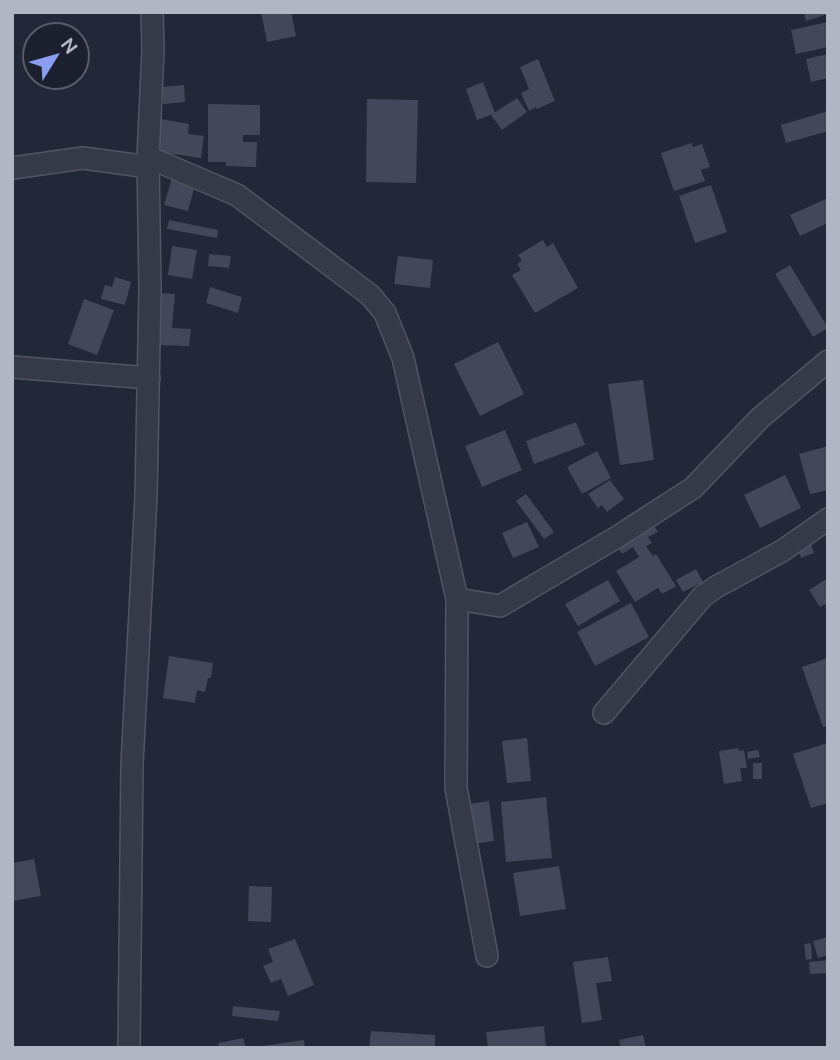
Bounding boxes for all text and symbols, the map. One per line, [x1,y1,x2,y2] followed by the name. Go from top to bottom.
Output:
[21,21,91,91] north arrow
[57,33,83,58] text: N

